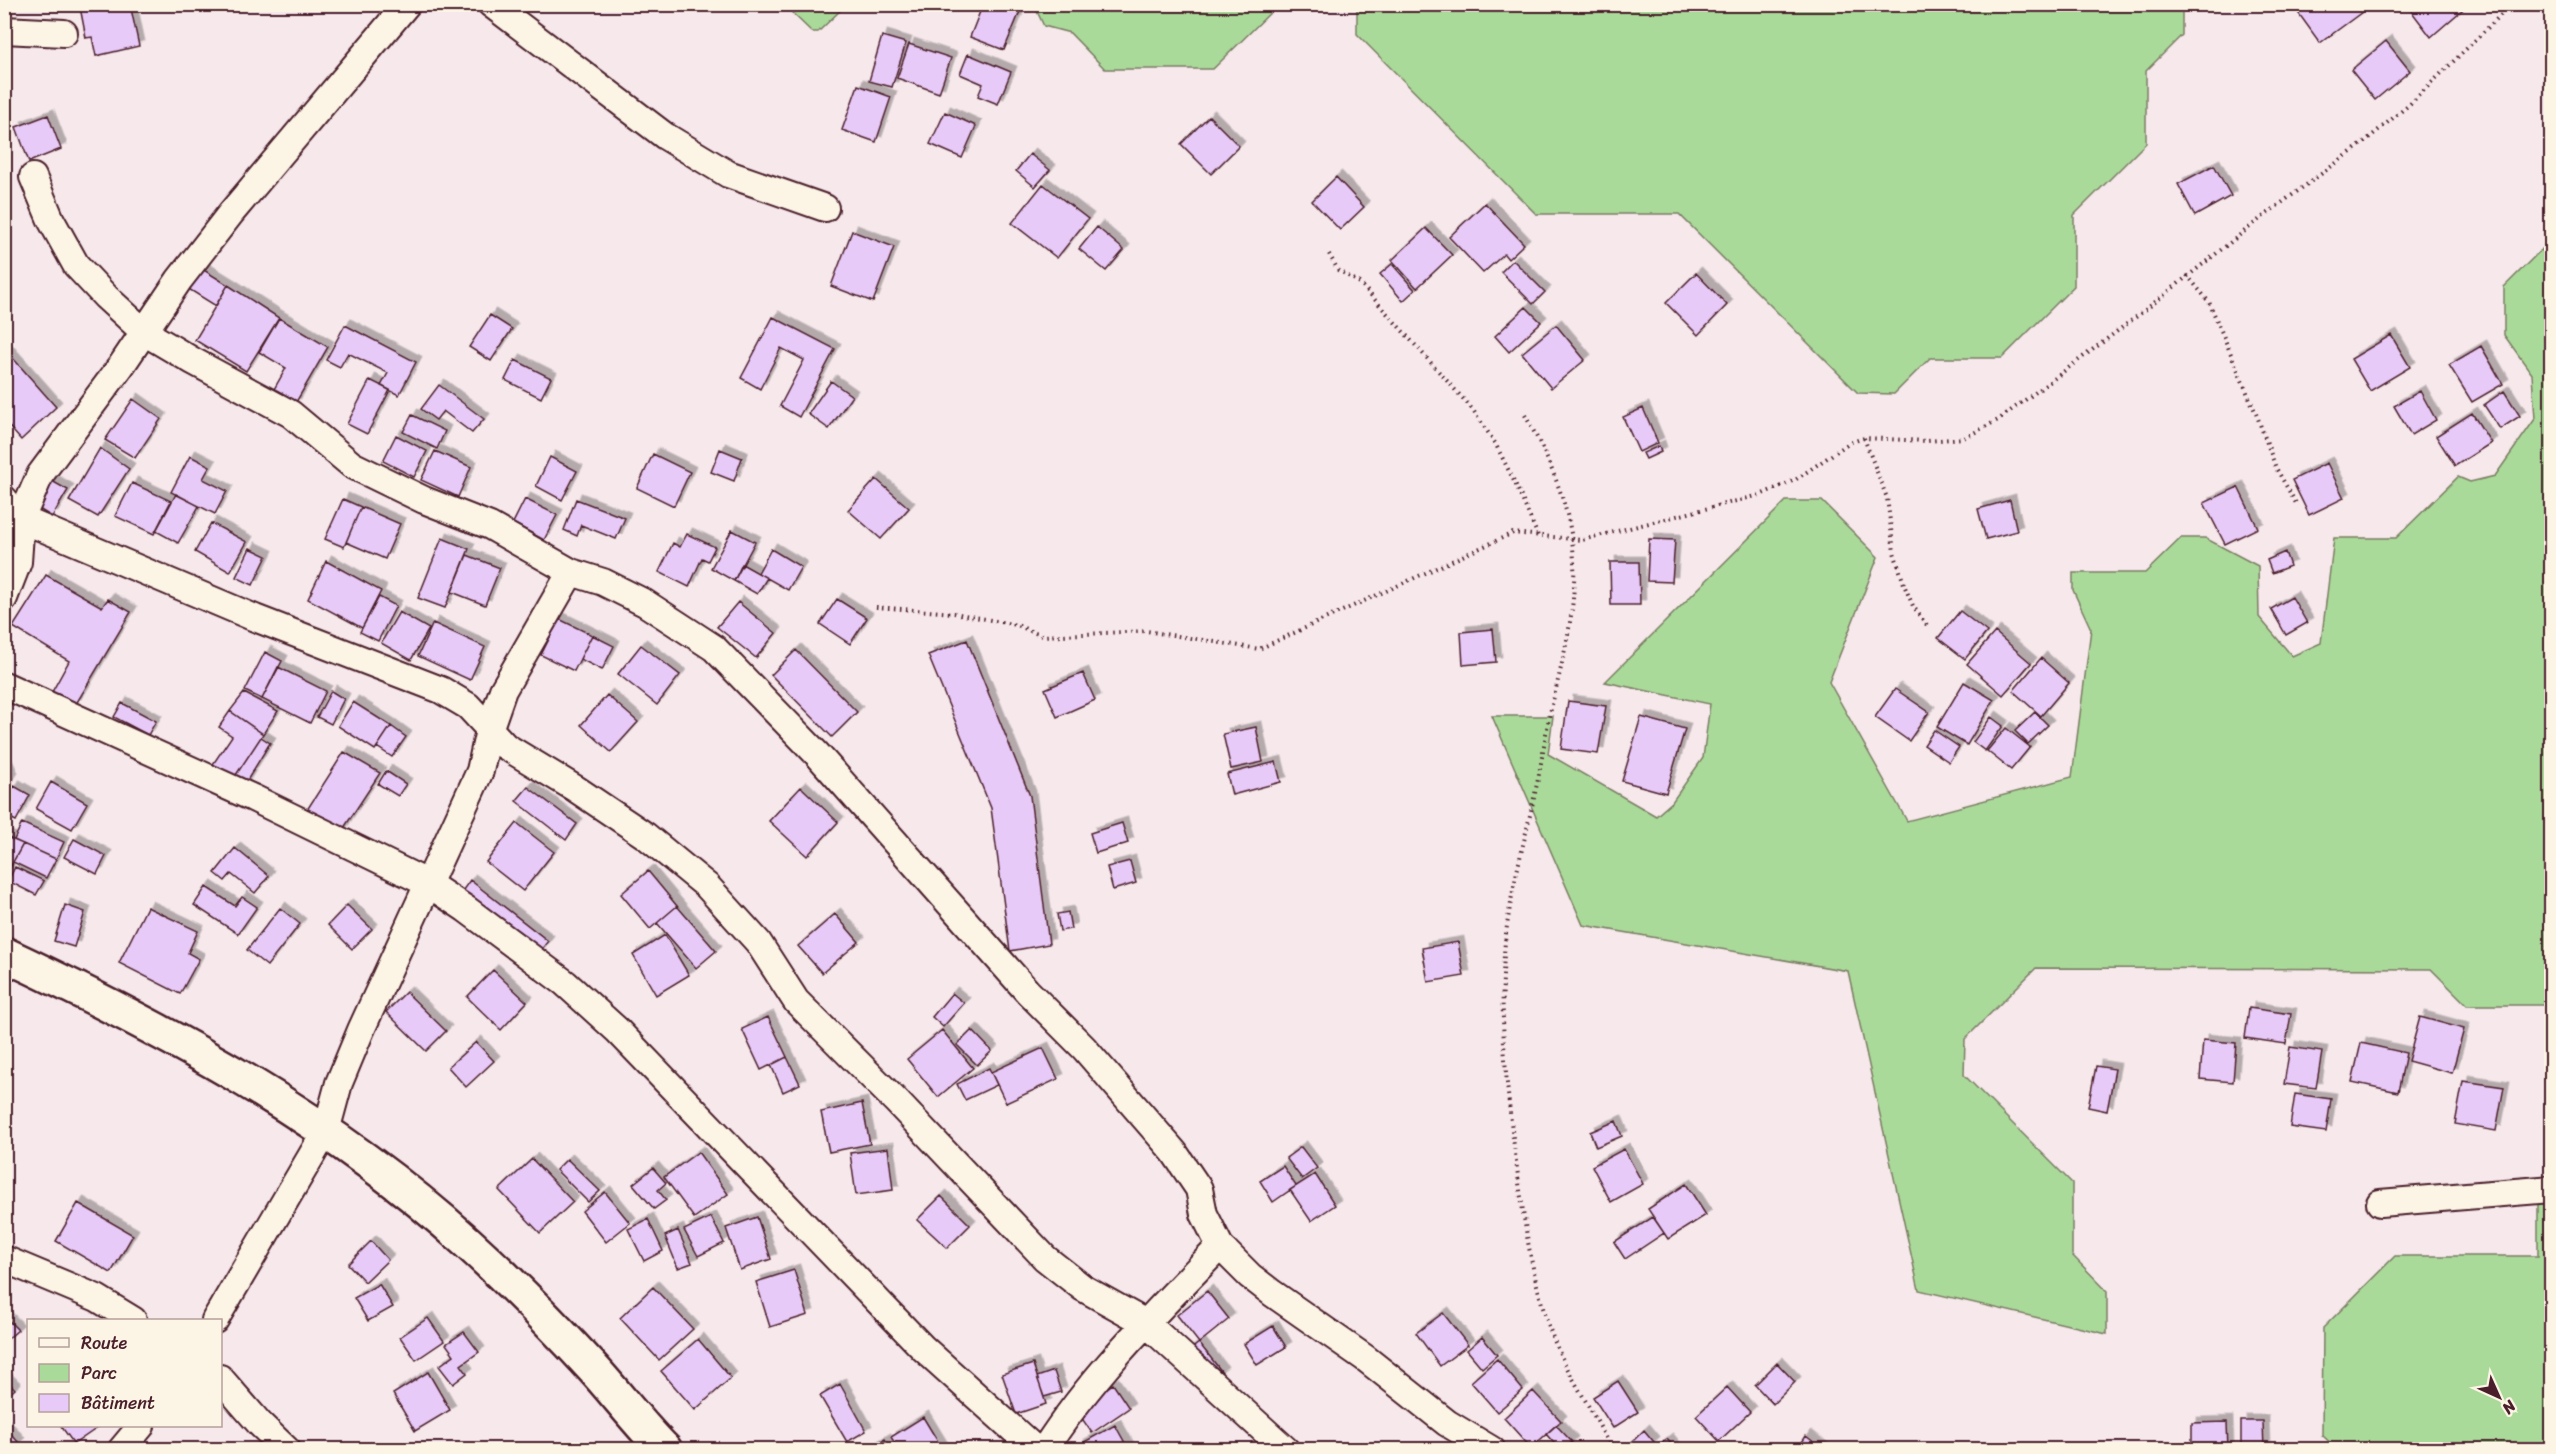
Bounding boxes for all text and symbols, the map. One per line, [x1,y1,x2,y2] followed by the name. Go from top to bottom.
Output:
[27,1319,222,1427] legend
[81,1327,128,1359] text: Route
[81,1357,117,1389] text: Parc
[2469,1367,2529,1427] north arrow
[81,1387,155,1419] text: Bâtiment
[2494,1392,2524,1422] text: N

